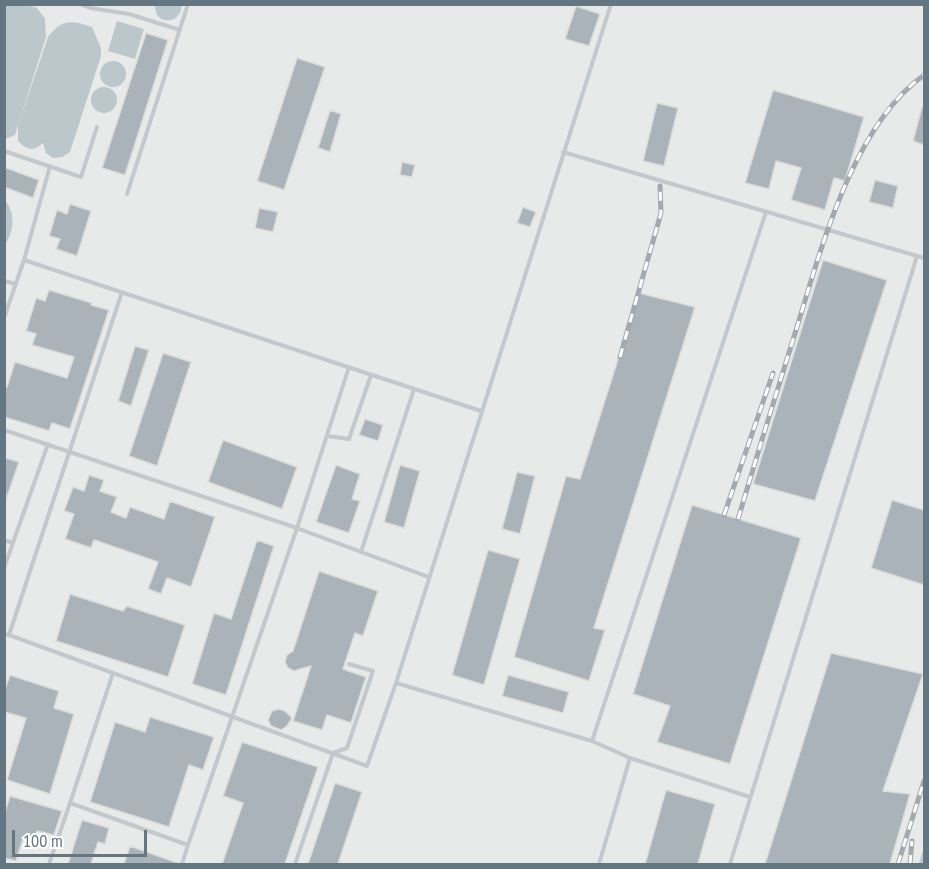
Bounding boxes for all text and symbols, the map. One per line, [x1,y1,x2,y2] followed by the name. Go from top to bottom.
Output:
[15,818,150,856] scale bar
[23,829,63,852] text: 100 m

